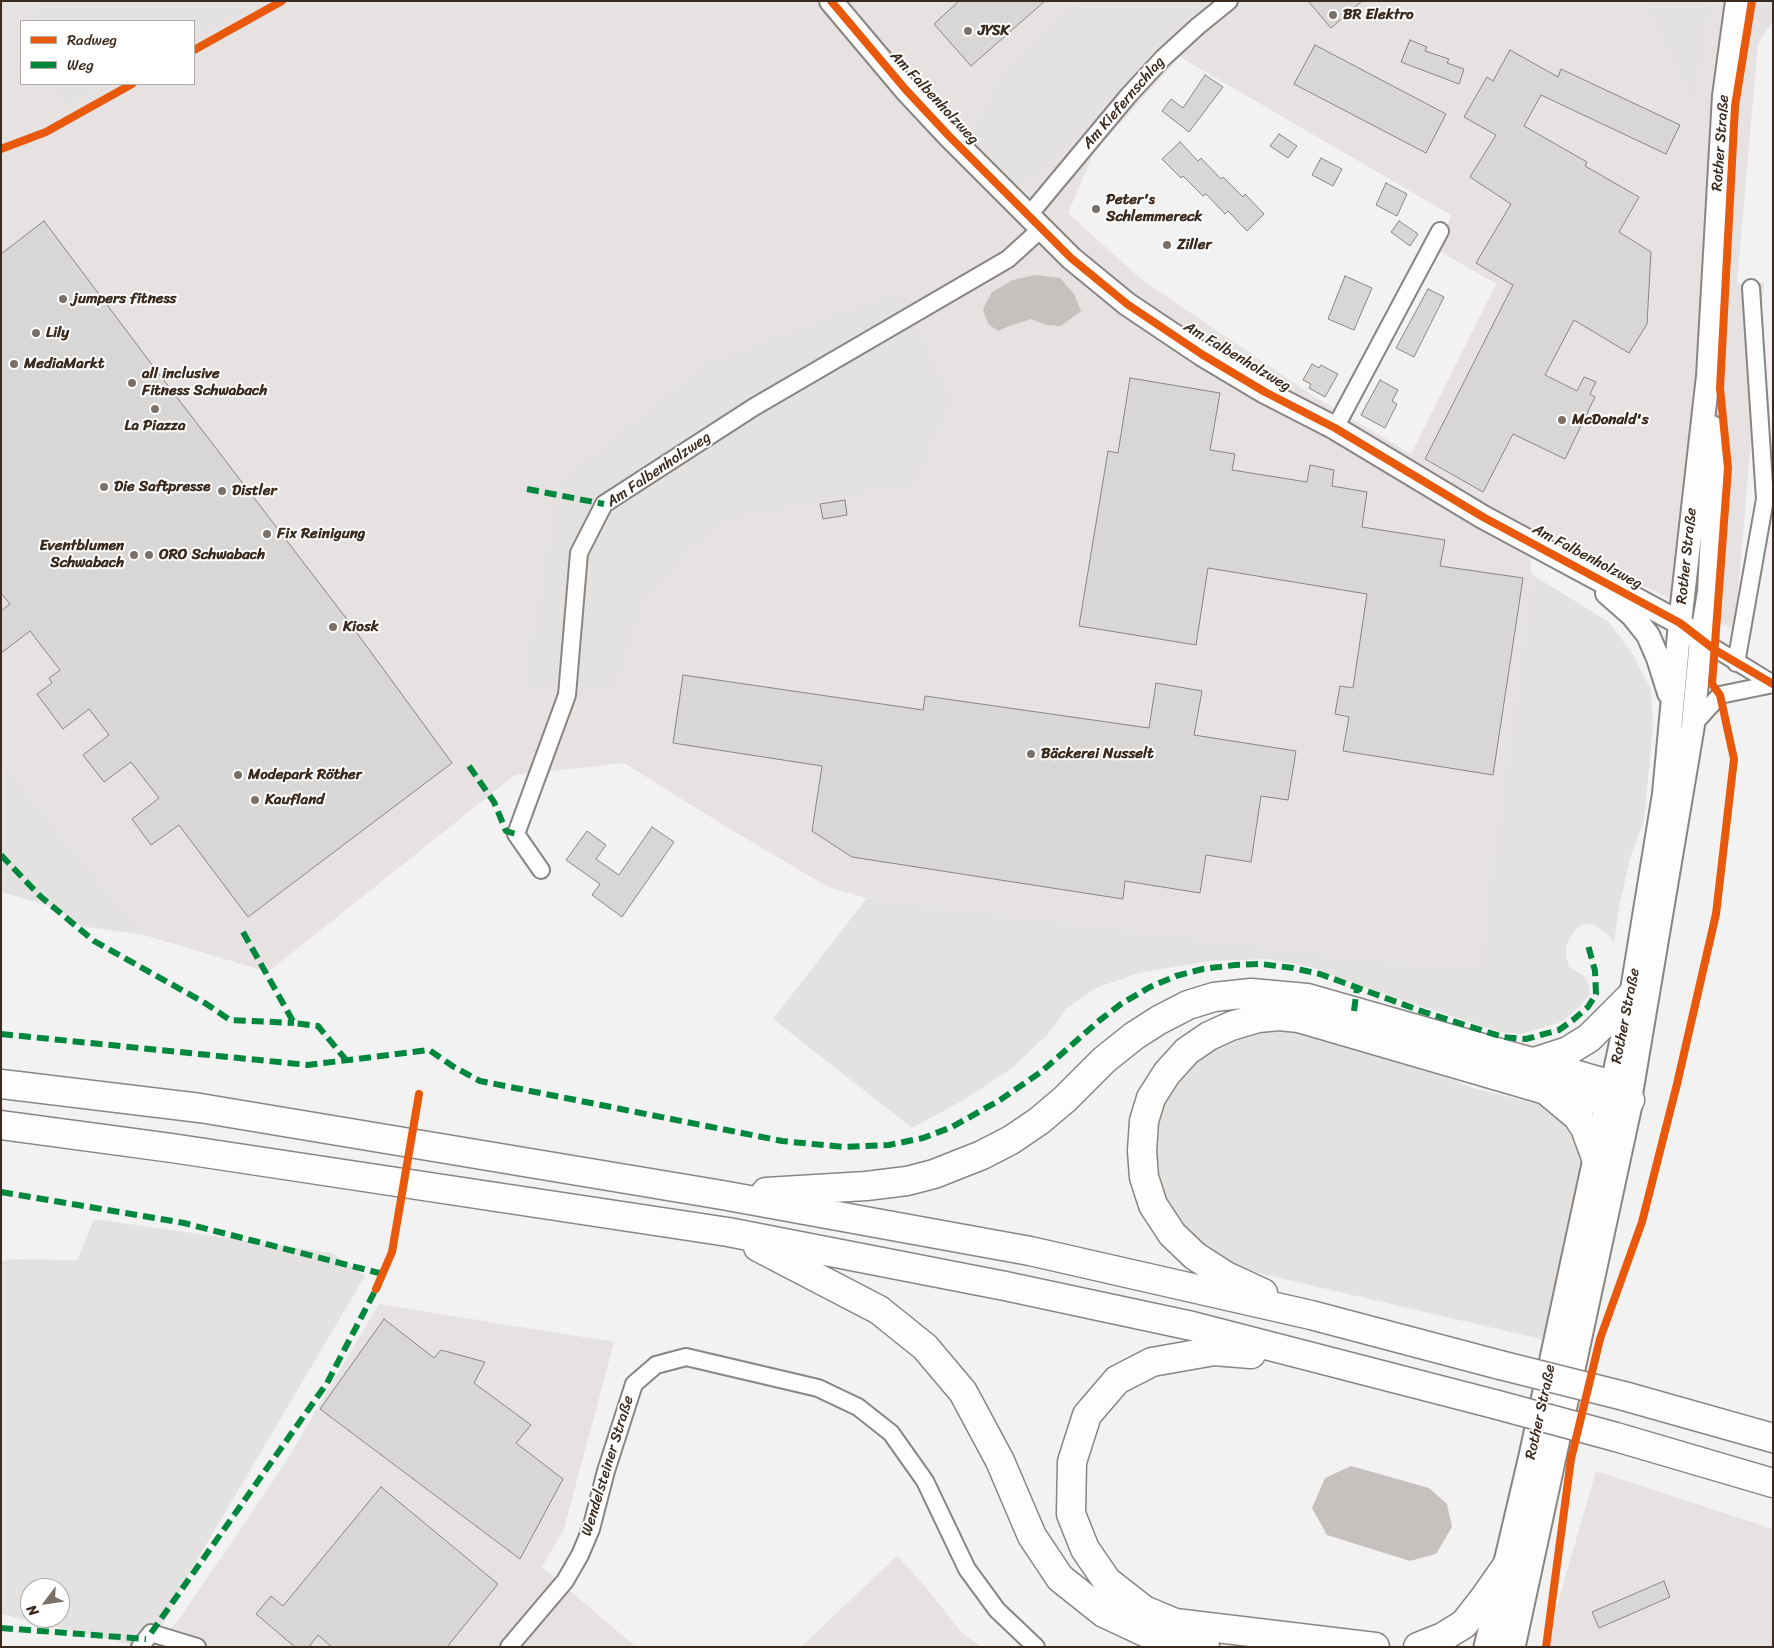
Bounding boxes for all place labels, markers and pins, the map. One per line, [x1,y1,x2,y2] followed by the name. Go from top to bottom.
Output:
[1343,6,1414,24] place label: BR Elektro
[1327,9,1339,21] marker: BR Elektro
[978,22,1009,40] place label: JYSK
[962,25,974,37] marker: JYSK
[1106,191,1202,226] place label: Peter's Schlemmereck
[1090,203,1102,215] marker: Peter's Schlemmereck
[1177,236,1212,254] place label: Ziller
[1161,239,1173,251] marker: Ziller
[73,290,177,308] place label: jumpers fitness
[57,293,69,305] marker: jumpers fitness
[46,324,69,342] place label: Lily
[30,327,42,339] marker: Lily
[24,355,105,373] place label: MediaMarkt
[8,358,20,370] marker: MediaMarkt
[142,365,267,400] place label: all inclusive Fitness Schwabach
[126,377,138,389] marker: all inclusive Fitness Schwabach
[149,403,161,415] marker: La Piazza
[1572,411,1649,429] place label: McDonald's
[1556,414,1568,426] marker: McDonald's
[125,417,185,435] place label: La Piazza
[114,478,210,496] place label: Die Saftpresse
[98,481,110,493] marker: Die Saftpresse
[232,482,277,500] place label: Distler
[216,485,228,497] marker: Distler
[277,525,365,543] place label: Fix Reinigung
[261,528,273,540] marker: Fix Reinigung
[39,537,124,572] place label: Eventblumen Schwabach
[159,546,265,564] place label: ORO Schwabach
[128,549,140,561] marker: Eventblumen Schwabach
[143,549,155,561] marker: ORO Schwabach
[343,618,379,636] place label: Kiosk
[327,621,339,633] marker: Kiosk
[1041,745,1154,763] place label: Bäckerei Nusselt
[1025,748,1037,760] marker: Bäckerei Nusselt
[248,766,362,784] place label: Modepark Röther
[232,769,244,781] marker: Modepark Röther
[265,791,324,809] place label: Kaufland
[249,794,261,806] marker: Kaufland

